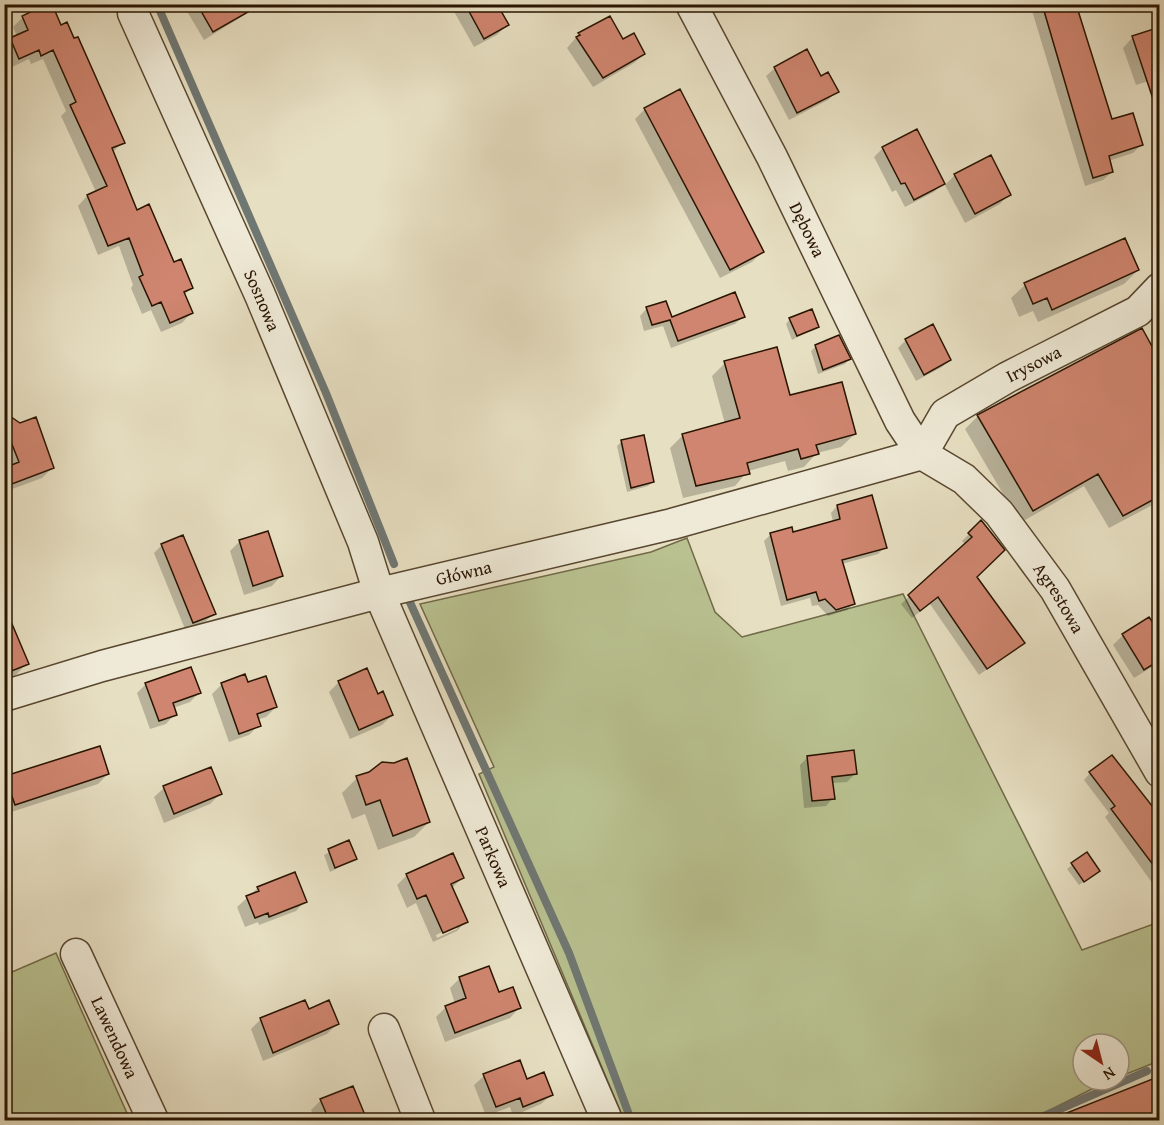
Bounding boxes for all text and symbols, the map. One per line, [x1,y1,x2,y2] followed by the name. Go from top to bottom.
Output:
[783,197,833,262] street label: Dębowa
[237,265,288,336] street label: Sosnowa
[1001,338,1066,389] street label: Irysowa
[433,553,495,592] street label: Główna
[1027,557,1092,639] street label: Agrestowa
[469,822,519,892] street label: Parkowa
[84,992,146,1083] street label: Lawendowa
[1071,1032,1131,1092] north arrow
[1098,1061,1121,1087] text: N

